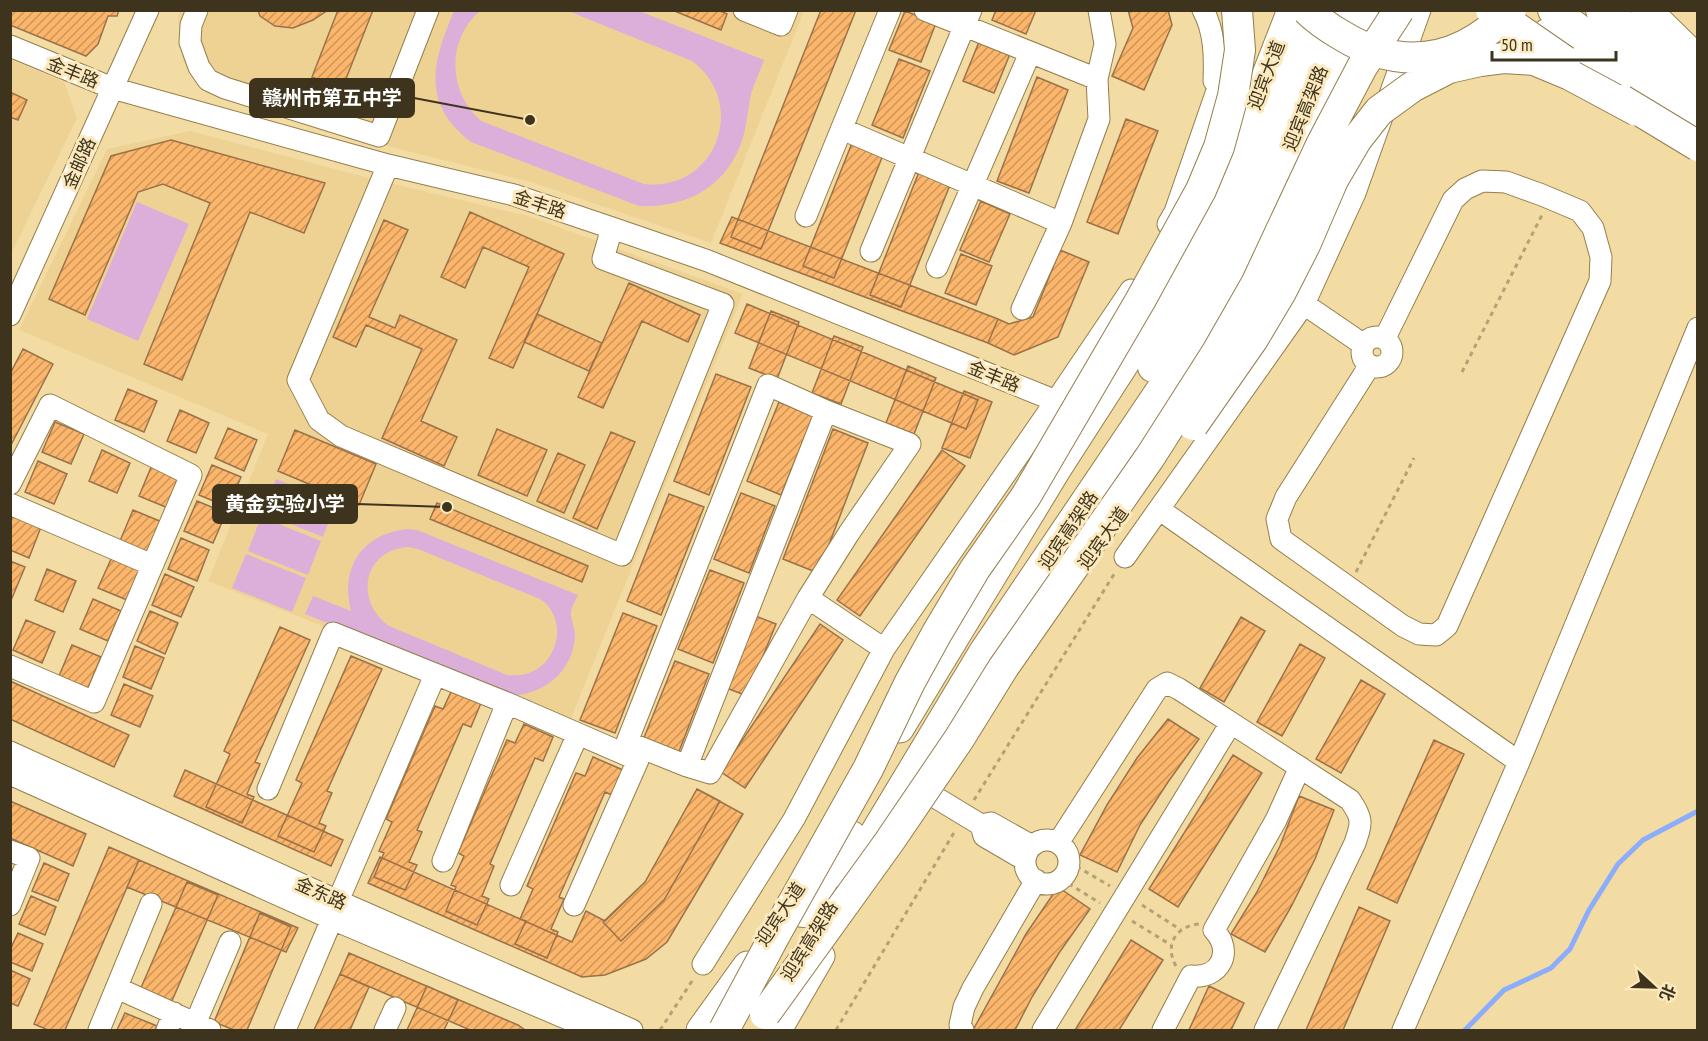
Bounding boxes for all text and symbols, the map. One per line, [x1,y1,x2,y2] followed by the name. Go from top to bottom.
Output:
[1492,24,1616,62] scale bar
[1501,33,1533,56] text: 50 m
[1242,37,1290,113] street label: 迎宾大道
[44,51,102,93] street label: 金丰路
[1277,62,1333,154] street label: 迎宾高架路
[250,79,414,117] callout: 赣州市第五中学
[262,85,402,111] text: 赣州市第五中学
[58,134,100,192] street label: 金邮路
[511,185,569,223] street label: 金丰路
[965,355,1023,397] street label: 金丰路
[213,485,357,523] callout: 黄金实验小学
[1033,486,1103,574] street label: 迎宾高架路
[225,491,345,517] text: 黄金实验小学
[1073,502,1133,574] street label: 迎宾大道
[292,872,350,914] street label: 金东路
[750,878,810,950] street label: 迎宾大道
[775,897,843,985] street label: 迎宾高架路
[1624,957,1684,1017] north arrow
[1656,981,1680,1004] text: 北

